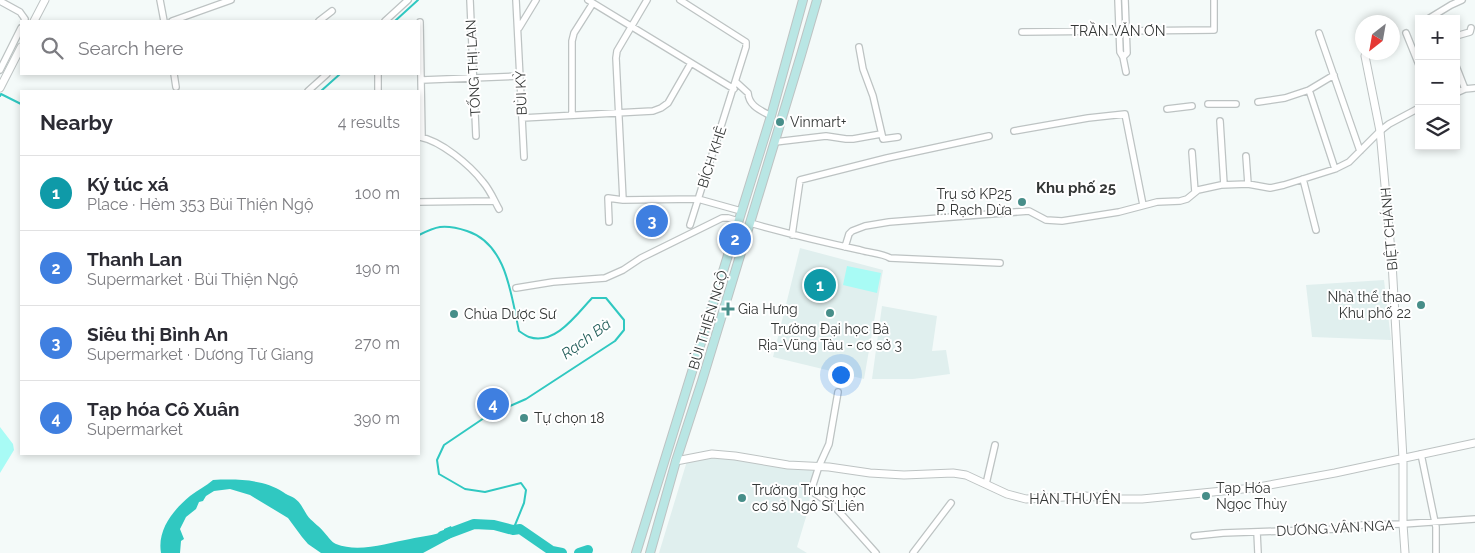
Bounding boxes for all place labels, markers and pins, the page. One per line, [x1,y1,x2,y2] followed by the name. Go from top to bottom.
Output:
[790,114,847,130] place label: Vinmart+
[774,116,786,128] marker: Vinmart+
[936,186,1012,218] place label: Trụ sở KP25 P. Rạch Dừa
[1016,196,1028,208] marker: Trụ sở KP25 P. Rạch Dừa
[636,202,668,240] pin: 3
[719,220,751,258] pin: 2
[804,266,836,304] pin: 1
[1327,289,1411,321] place label: Nhà thể thao Khu phố 22
[1415,299,1427,311] marker: Nhà thể thao Khu phố 22
[738,301,798,317] place label: Gia Hưng
[722,303,734,315] marker: Gia Hưng
[464,306,557,322] place label: Chùa Dược Sư
[824,307,836,319] marker: Trường Đại học Bà Rịa-Vũng Tàu - cơ sở 3
[448,308,460,320] marker: Chùa Dược Sư
[758,321,902,353] place label: Trường Đại học Bà Rịa-Vũng Tàu - cơ sở 3
[477,385,509,423] pin: 4
[534,410,605,426] place label: Tự chọn 18
[518,412,530,424] marker: Tự chọn 18
[1216,480,1288,512] place label: Tạp Hóa Ngọc Thùy
[752,482,866,514] place label: Trường Trung học cơ sở Ngô Sĩ Liên
[1200,490,1212,502] marker: Tạp Hóa Ngọc Thùy
[736,492,748,504] marker: Trường Trung học cơ sở Ngô Sĩ Liên

